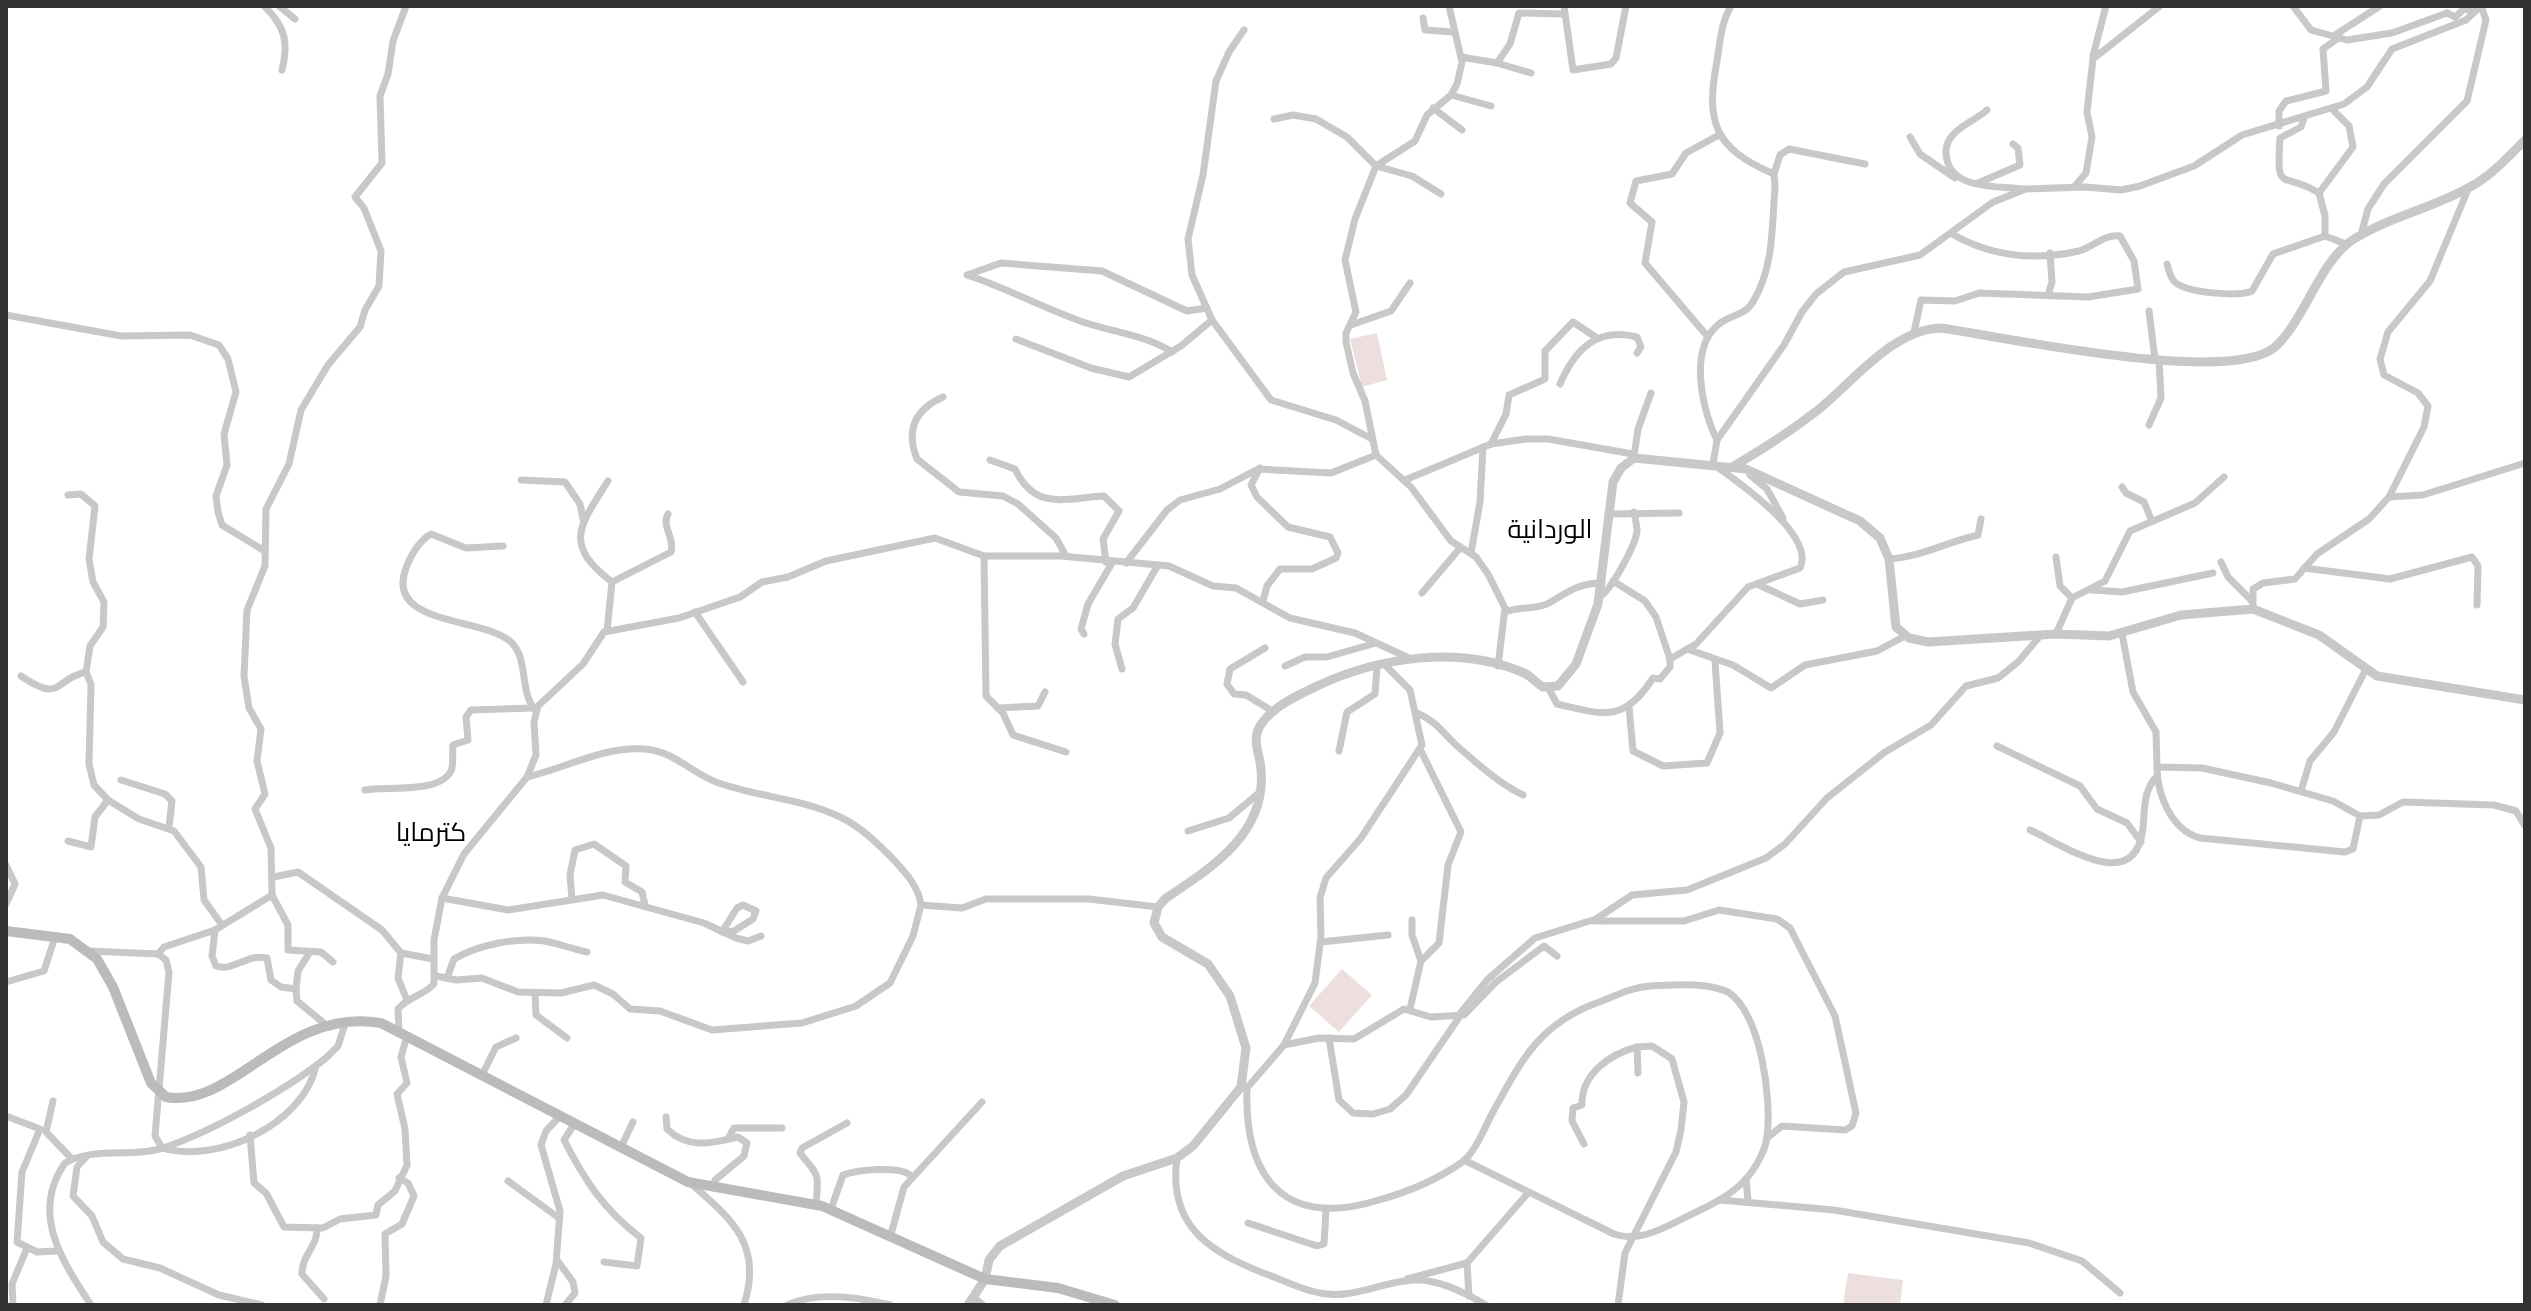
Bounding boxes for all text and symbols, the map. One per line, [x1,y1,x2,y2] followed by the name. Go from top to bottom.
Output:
[1507,513,1593,544] district label: الوردانية
[396,816,466,847] district label: كترمايا

